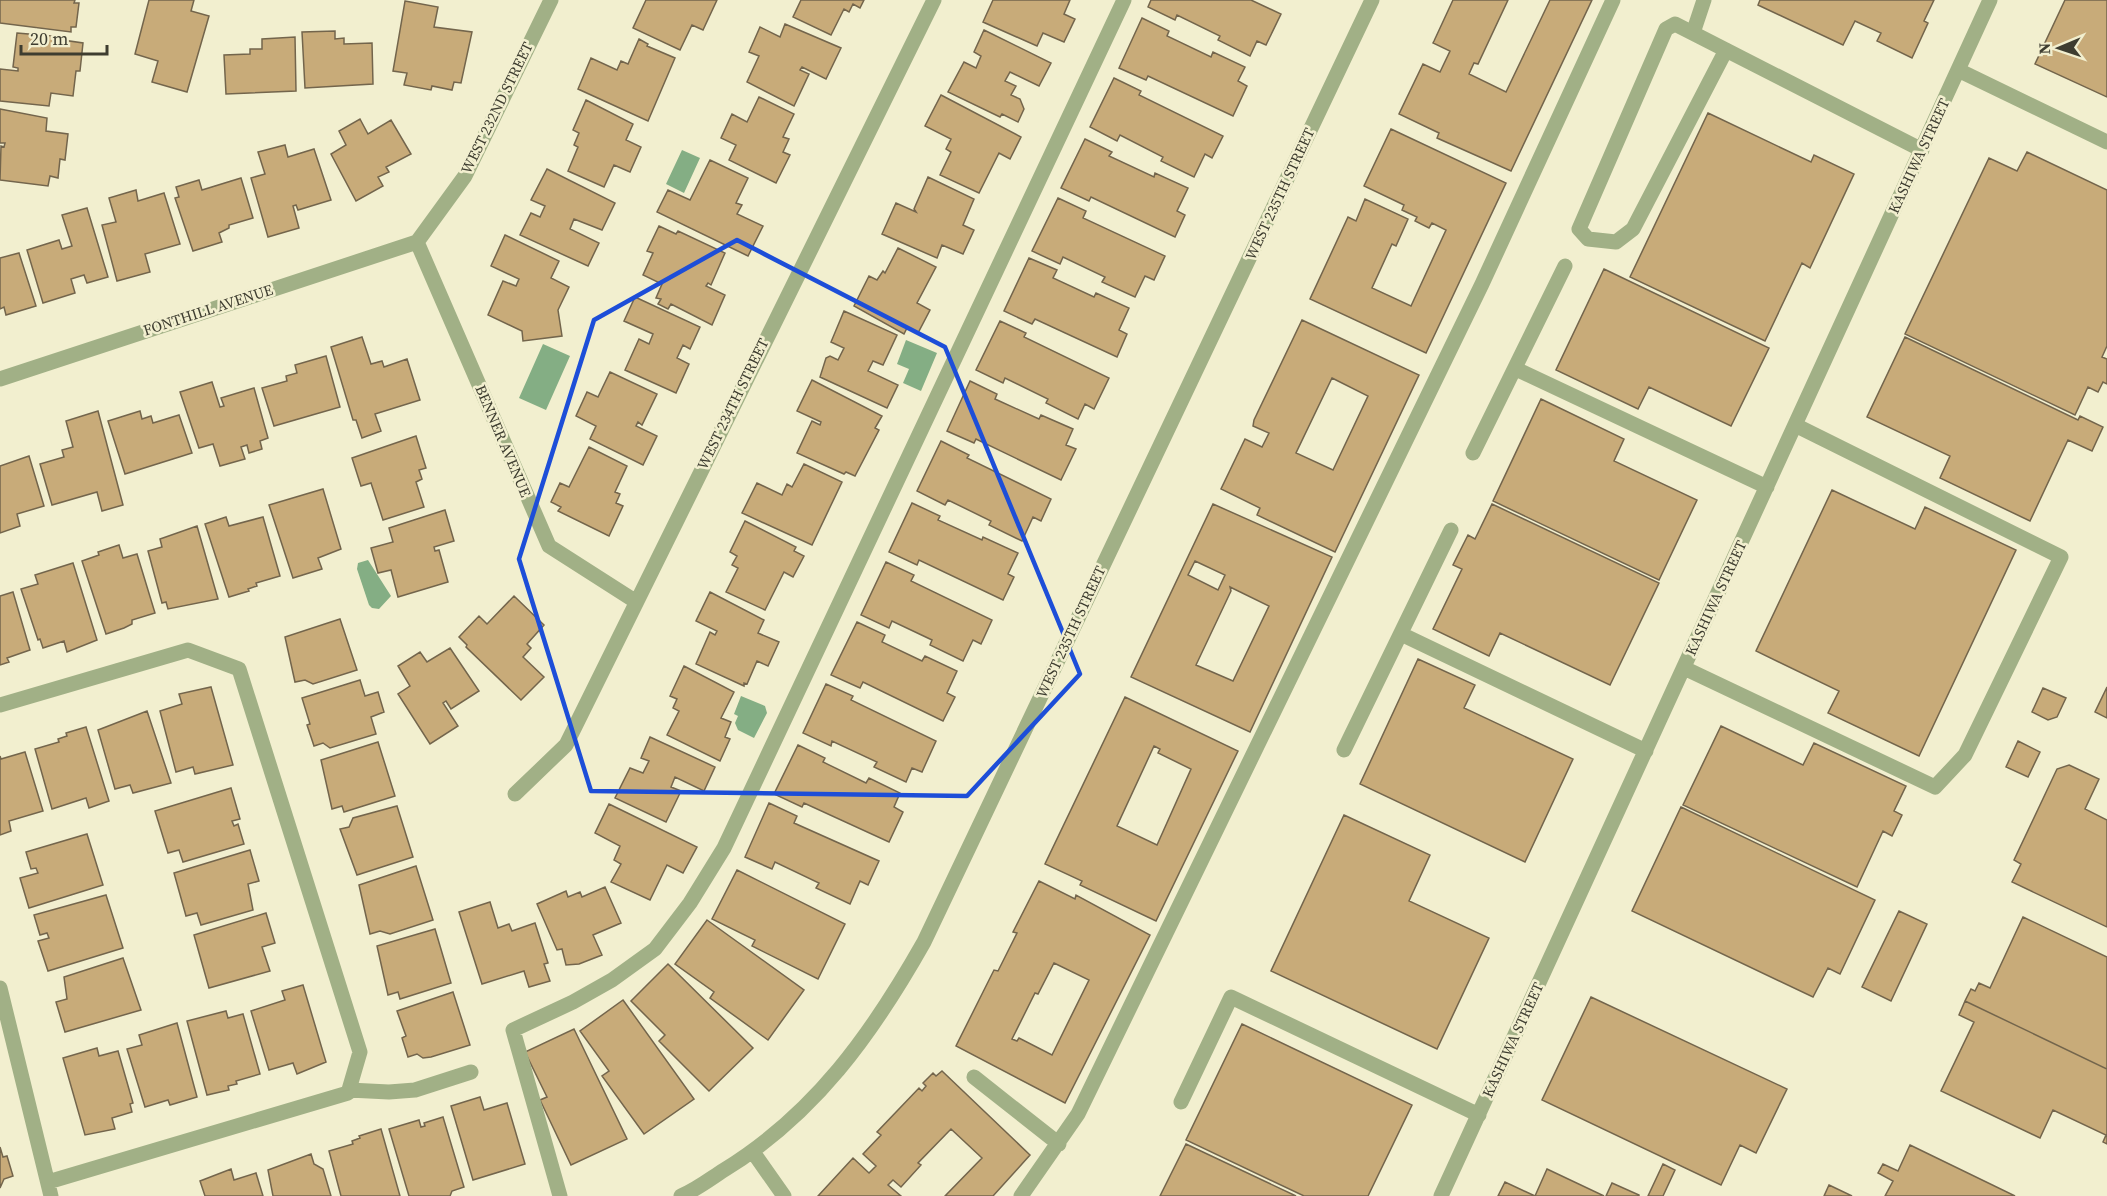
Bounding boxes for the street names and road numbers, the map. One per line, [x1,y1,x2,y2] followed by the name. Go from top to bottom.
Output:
[455,38,538,177] street label: WEST 232ND STREET
[1883,95,1954,217] street label: KASHIWA STREET
[1240,124,1319,263] street label: WEST 235TH STREET
[140,279,275,340] street label: FONTHILL AVENUE
[692,335,773,473] street label: WEST 234TH STREET
[470,381,537,500] street label: BENNER AVENUE
[1680,537,1751,659] street label: KASHIWA STREET
[1031,562,1110,701] street label: WEST 235TH STREET
[1477,979,1548,1101] street label: KASHIWA STREET

